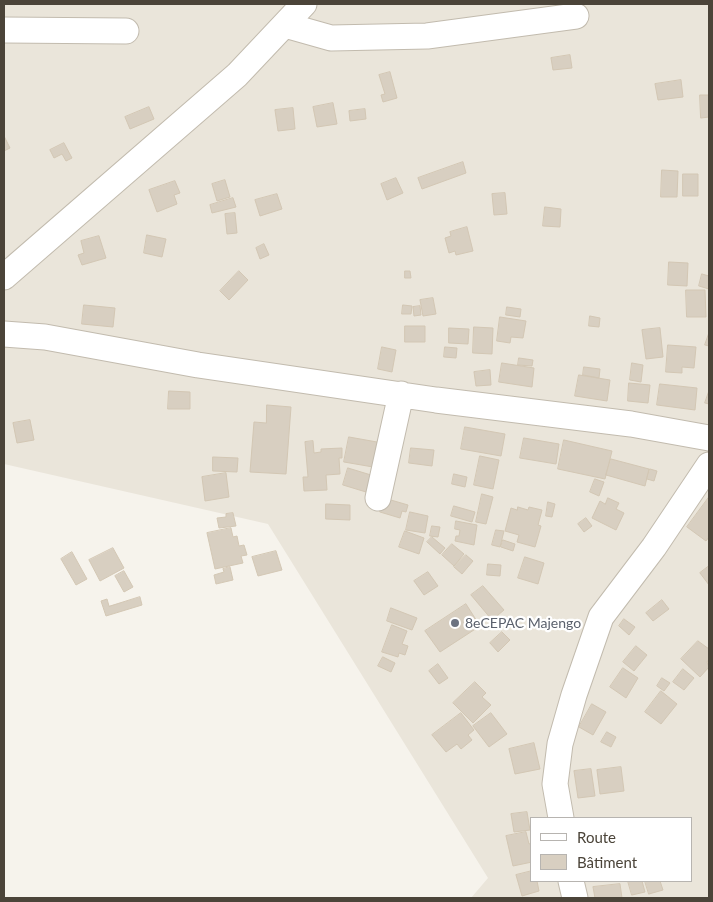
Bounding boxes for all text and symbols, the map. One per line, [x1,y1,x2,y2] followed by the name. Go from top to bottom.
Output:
[465,615,581,631] place label: 8eCEPAC Majengo
[449,617,461,629] marker: 8eCEPAC Majengo
[530,817,693,882] legend
[577,828,616,846] text: Route
[577,853,637,871] text: Bâtiment

